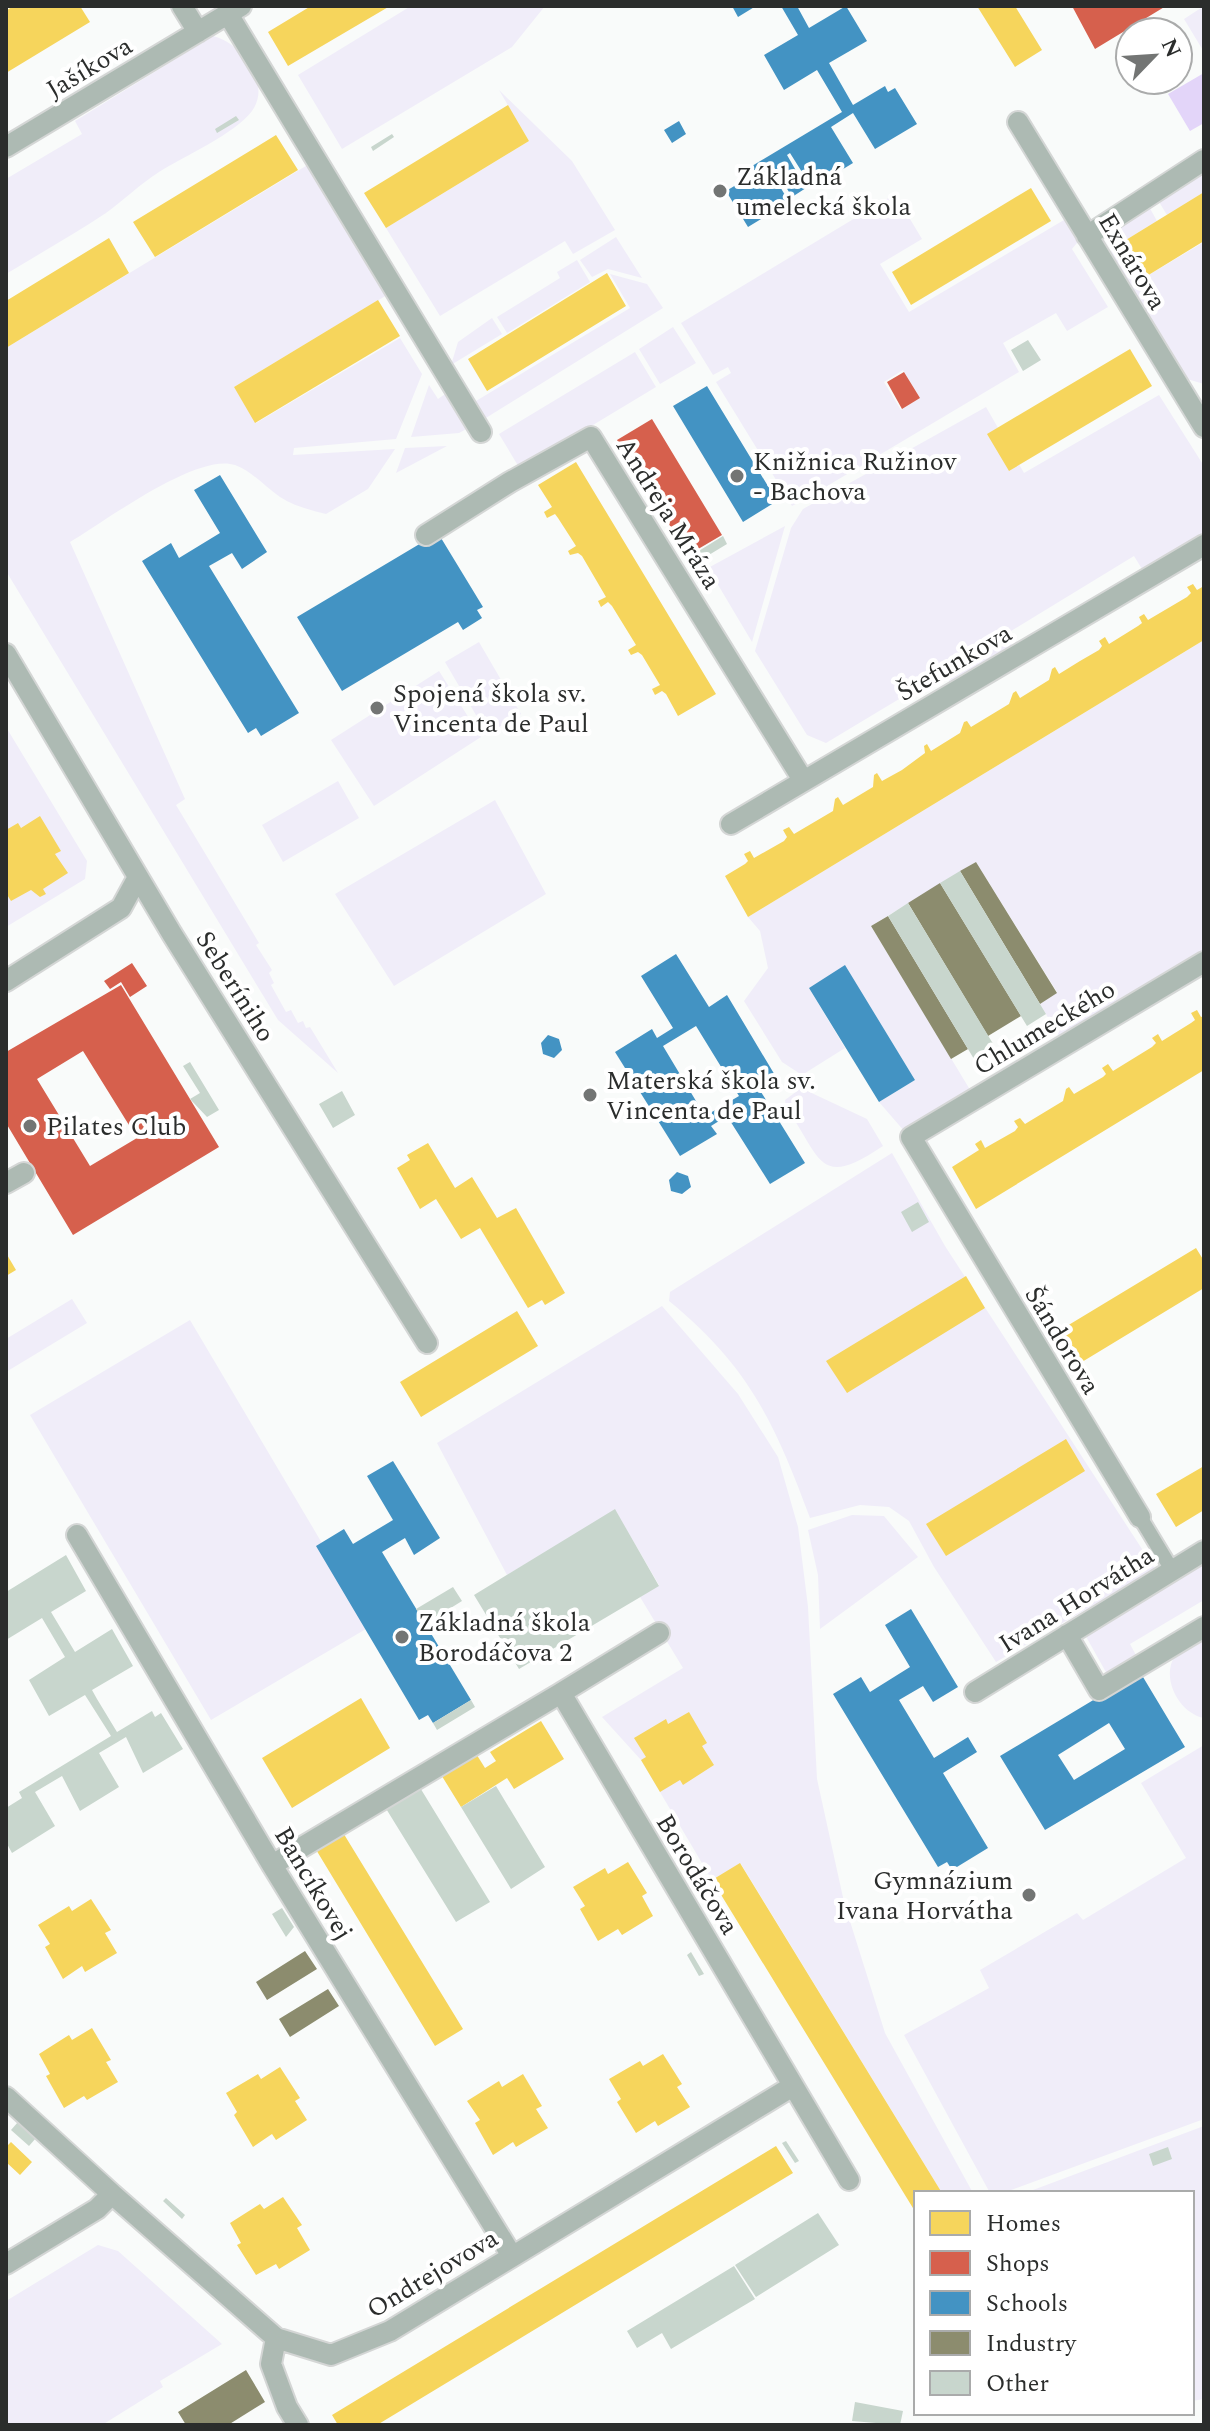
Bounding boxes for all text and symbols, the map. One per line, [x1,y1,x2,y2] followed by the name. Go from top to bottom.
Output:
[1114,16,1194,96] north arrow
[39,26,141,109] street label: Jašíkova
[1152,33,1190,63] text: N
[736,157,911,227] place label: Základná umelecká škola
[711,182,729,200] marker: Základná umelecká škola
[1087,205,1177,318] street label: Exnárova
[605,430,731,598] street label: Andreja Mráza
[753,442,958,512] place label: Knižnica Ružinov - Bachova
[728,467,746,485] marker: Knižnica Ružinov - Bachova
[889,613,1020,712] street label: Štefunkova
[393,674,589,744] place label: Spojená škola sv. Vincenta de Paul
[368,699,386,717] marker: Spojená škola sv. Vincenta de Paul
[185,923,285,1050] street label: Seberíniho
[966,970,1123,1086] street label: Chlumeckého
[606,1061,816,1131] place label: Materská škola sv. Vincenta de Paul
[581,1086,599,1104] marker: Materská škola sv. Vincenta de Paul
[46,1107,186,1147] place label: Pilates Club
[21,1117,39,1135] marker: Pilates Club
[1014,1279,1110,1403] street label: Šándorova
[991,1536,1162,1664] street label: Ivana Horvátha
[418,1603,591,1673] place label: Základná škola Borodáčova 2
[393,1628,411,1646] marker: Základná škola Borodáčova 2
[645,1806,749,1943] street label: Borodáčova
[263,1819,363,1948] street label: Bancíkovej
[836,1861,1013,1931] place label: Gymnázium Ivana Horvátha
[1020,1886,1038,1904] marker: Gymnázium Ivana Horvátha
[914,2191,1194,2415] legend
[986,2206,1061,2242] text: Homes
[359,2219,506,2329] street label: Ondrejovova
[986,2246,1050,2282] text: Shops
[986,2286,1068,2322] text: Schools
[986,2326,1078,2362] text: Industry
[986,2366,1049,2402] text: Other

